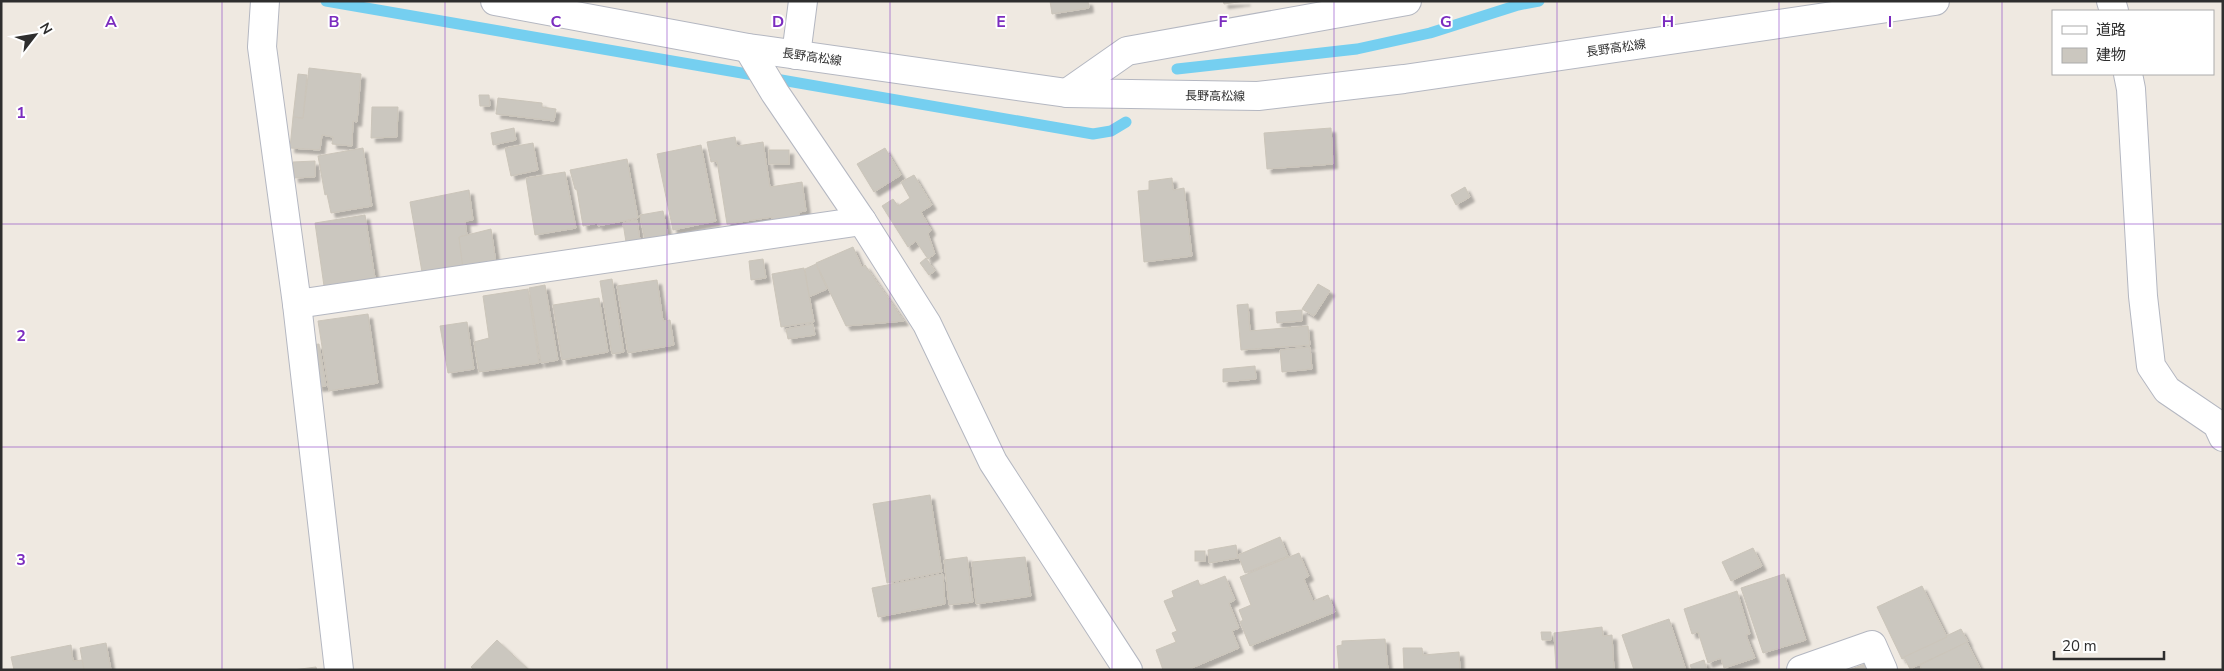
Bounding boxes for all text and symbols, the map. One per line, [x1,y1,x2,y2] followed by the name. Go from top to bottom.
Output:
[10,10,60,60] north arrow
[2052,10,2214,75] legend
[105,11,117,33] text: A
[328,11,340,33] text: B
[551,11,562,33] text: C
[772,11,784,33] text: D
[996,11,1006,33] text: E
[1219,11,1228,33] text: F
[1440,11,1452,33] text: G
[1662,11,1674,33] text: H
[1888,11,1892,33] text: I
[35,19,57,38] text: N
[2096,20,2126,40] text: 道路
[1585,36,1647,60] street label: 長野高松線
[781,45,843,69] street label: 長野高松線
[2096,45,2126,65] text: 建物
[1185,87,1245,105] street label: 長野高松線
[16,102,26,124] text: 1
[16,325,26,347] text: 2
[16,549,26,571] text: 3
[2054,628,2164,660] scale bar
[2062,636,2097,656] text: 20 m

